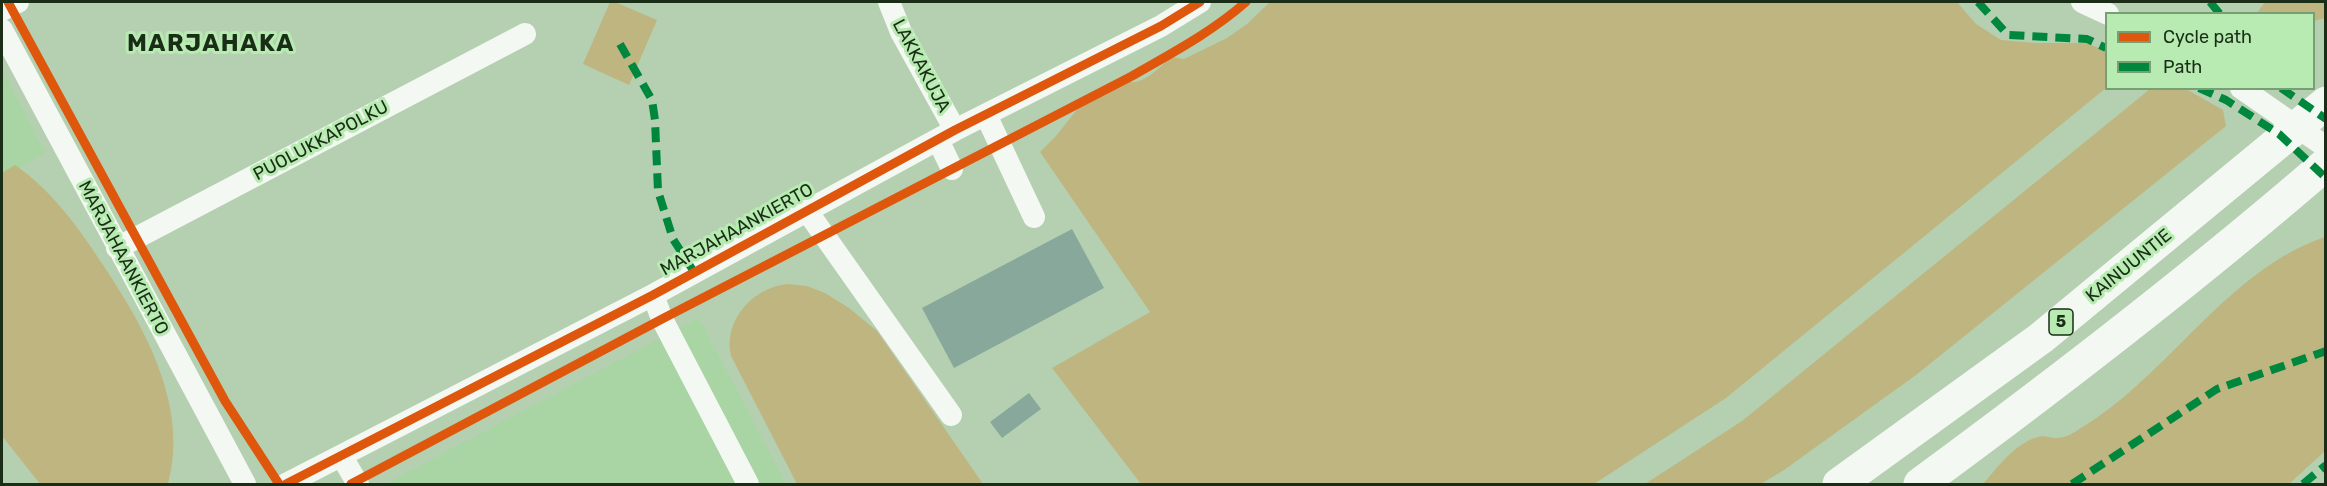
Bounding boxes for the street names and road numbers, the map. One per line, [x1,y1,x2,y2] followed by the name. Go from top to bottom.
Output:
[887,16,955,116] street label: LAKKAKUJA
[250,96,392,186] street label: PUOLUKKAPOLKU
[73,177,173,339] street label: MARJAHAANKIERTO
[657,179,817,281] street label: MARJAHAANKIERTO
[2082,225,2176,307] street label: KAINUUNTIE
[2049,309,2073,335] road number: 5

